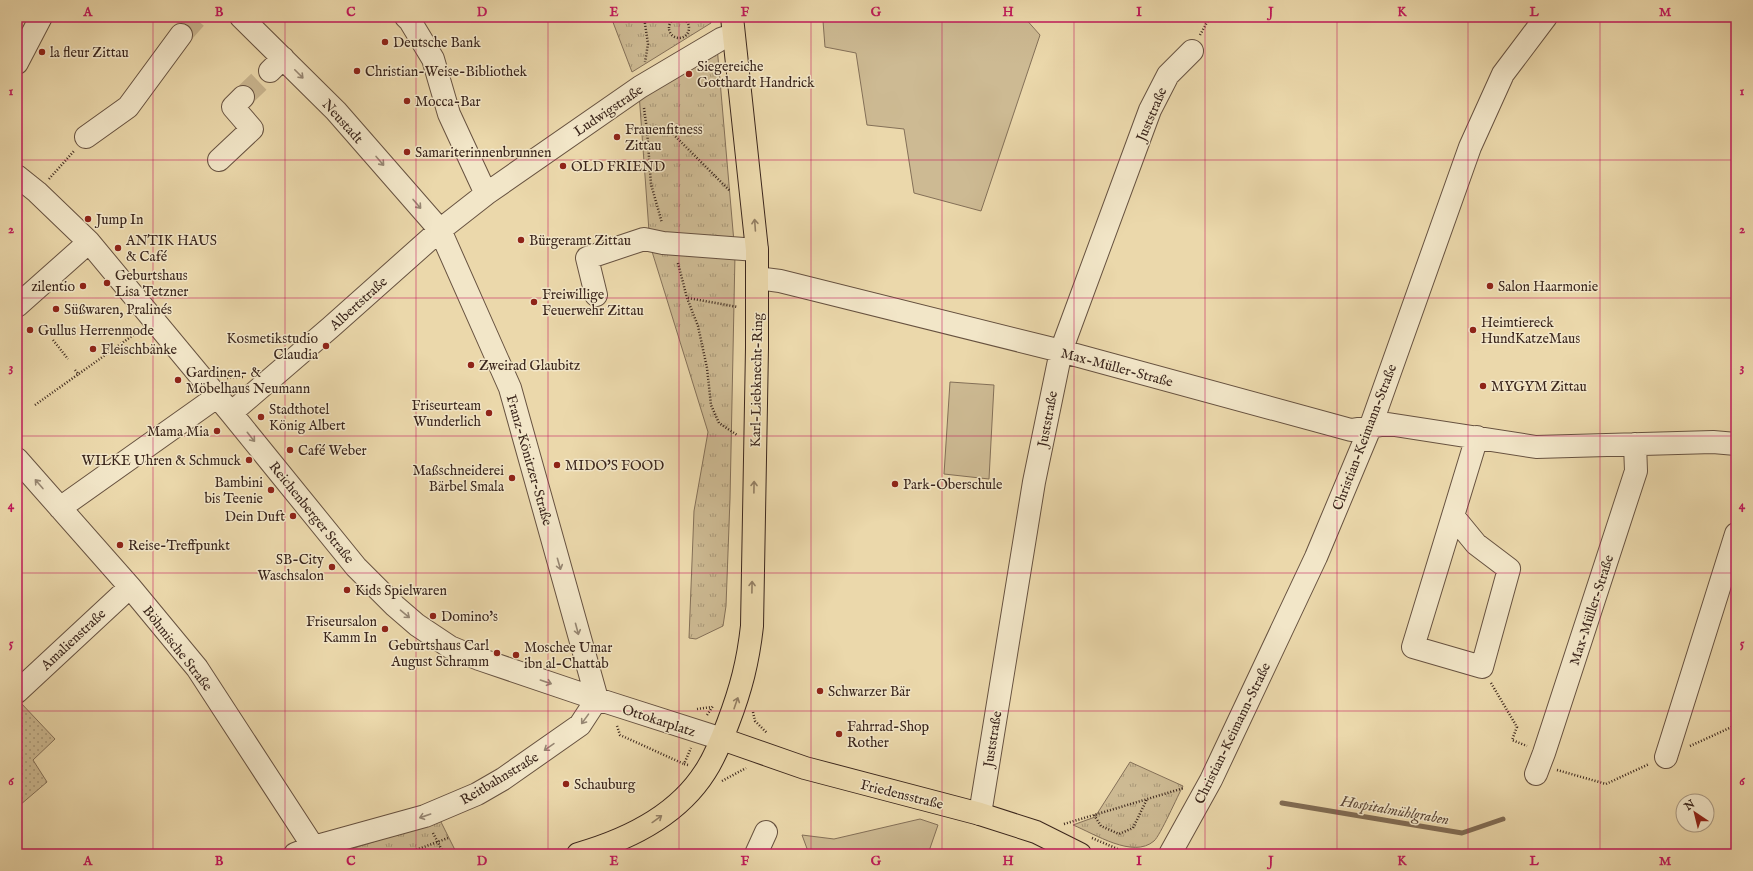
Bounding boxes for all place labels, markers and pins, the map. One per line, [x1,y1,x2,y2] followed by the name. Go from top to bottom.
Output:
[393,34,481,52] place label: Deutsche Bank
[380,37,390,47] marker: Deutsche Bank
[50,44,129,62] place label: la fleur Zittau
[37,47,47,57] marker: la fleur Zittau
[697,58,815,92] place label: Siegereiche Gotthardt Handrick
[365,63,528,81] place label: Christian-Weise-Bibliothek
[352,66,362,76] marker: Christian-Weise-Bibliothek
[684,69,694,79] marker: Siegereiche Gotthardt Handrick
[415,93,481,111] place label: Mocca-Bar
[402,96,412,106] marker: Mocca-Bar
[625,121,703,155] place label: Frauenfitness Zittau
[612,132,622,142] marker: Frauenfitness Zittau
[415,144,552,162] place label: Samariterinnenbrunnen
[402,147,412,157] marker: Samariterinnenbrunnen
[571,158,665,176] place label: OLD FRIEND
[558,161,568,171] marker: OLD FRIEND
[94,211,144,229] place label: Jump In
[83,214,93,224] marker: Jump In
[125,232,217,266] place label: ANTIK HAUS & Café
[529,232,631,250] place label: Bürgeramt Zittau
[516,235,526,245] marker: Bürgeramt Zittau
[113,243,123,253] marker: ANTIK HAUS & Café
[115,267,188,301] place label: Geburtshaus Lisa Tetzner
[31,278,75,296] place label: zilentio
[102,278,112,288] marker: Geburtshaus Lisa Tetzner
[1498,278,1599,296] place label: Salon Haarmonie
[78,281,88,291] marker: zilentio
[1485,281,1495,291] marker: Salon Haarmonie
[542,286,644,320] place label: Freiwillige Feuerwehr Zittau
[529,297,539,307] marker: Freiwillige Feuerwehr Zittau
[64,301,172,319] place label: Süßwaren, Pralinés
[51,304,61,314] marker: Süßwaren, Pralinés
[1481,314,1580,348] place label: Heimtiereck HundKatzeMaus
[38,322,154,340] place label: Gullus Herrenmode
[25,325,35,335] marker: Gullus Herrenmode
[1468,325,1478,335] marker: Heimtiereck HundKatzeMaus
[227,330,319,364] place label: Kosmetikstudio Claudia
[101,341,178,359] place label: Fleischbänke
[321,341,331,351] marker: Kosmetikstudio Claudia
[88,344,98,354] marker: Fleischbänke
[479,357,581,375] place label: Zweirad Glaubitz
[466,360,476,370] marker: Zweirad Glaubitz
[186,364,311,398] place label: Gardinen- & Möbelhaus Neumann
[173,375,183,385] marker: Gardinen- & Möbelhaus Neumann
[1491,378,1587,396] place label: MYGYM Zittau
[1478,381,1488,391] marker: MYGYM Zittau
[412,397,482,431] place label: Friseurteam Wunderlich
[269,401,346,435] place label: Stadthotel König Albert
[484,408,494,418] marker: Friseurteam Wunderlich
[256,412,266,422] marker: Stadthotel König Albert
[147,423,210,441] place label: Mama Mia
[212,426,222,436] marker: Mama Mia
[298,442,367,460] place label: Café Weber
[285,445,295,455] marker: Café Weber
[82,452,242,470] place label: WILKE Uhren & Schmuck
[244,455,254,465] marker: WILKE Uhren & Schmuck
[565,457,664,475] place label: MIDO'S FOOD
[552,460,562,470] marker: MIDO'S FOOD
[412,462,505,496] place label: Maßschneiderei Bärbel Smala
[507,473,517,483] marker: Maßschneiderei Bärbel Smala
[204,474,264,508] place label: Bambini bis Teenie
[903,476,1003,494] place label: Park-Oberschule
[890,479,900,489] marker: Park-Oberschule
[266,485,276,495] marker: Bambini bis Teenie
[225,508,285,526] place label: Dein Duft
[288,511,298,521] marker: Dein Duft
[128,537,230,555] place label: Reise-Treffpunkt
[115,540,125,550] marker: Reise-Treffpunkt
[257,551,325,585] place label: SB-City Waschsalon
[327,562,337,572] marker: SB-City Waschsalon
[355,582,447,600] place label: Kids Spielwaren
[342,585,352,595] marker: Kids Spielwaren
[441,608,498,626] place label: Domino's
[428,611,438,621] marker: Domino's
[306,613,378,647] place label: Friseursalon Kamm In
[380,624,390,634] marker: Friseursalon Kamm In
[388,637,489,671] place label: Geburtshaus Carl August Schramm
[524,639,612,673] place label: Moschee Umar ibn al-Chattab
[492,648,502,658] marker: Geburtshaus Carl August Schramm
[511,650,521,660] marker: Moschee Umar ibn al-Chattab
[828,683,910,701] place label: Schwarzer Bär
[815,686,825,696] marker: Schwarzer Bär
[847,718,930,752] place label: Fahrrad-Shop Rother
[834,729,844,739] marker: Fahrrad-Shop Rother
[574,776,636,794] place label: Schauburg
[561,779,571,789] marker: Schauburg

